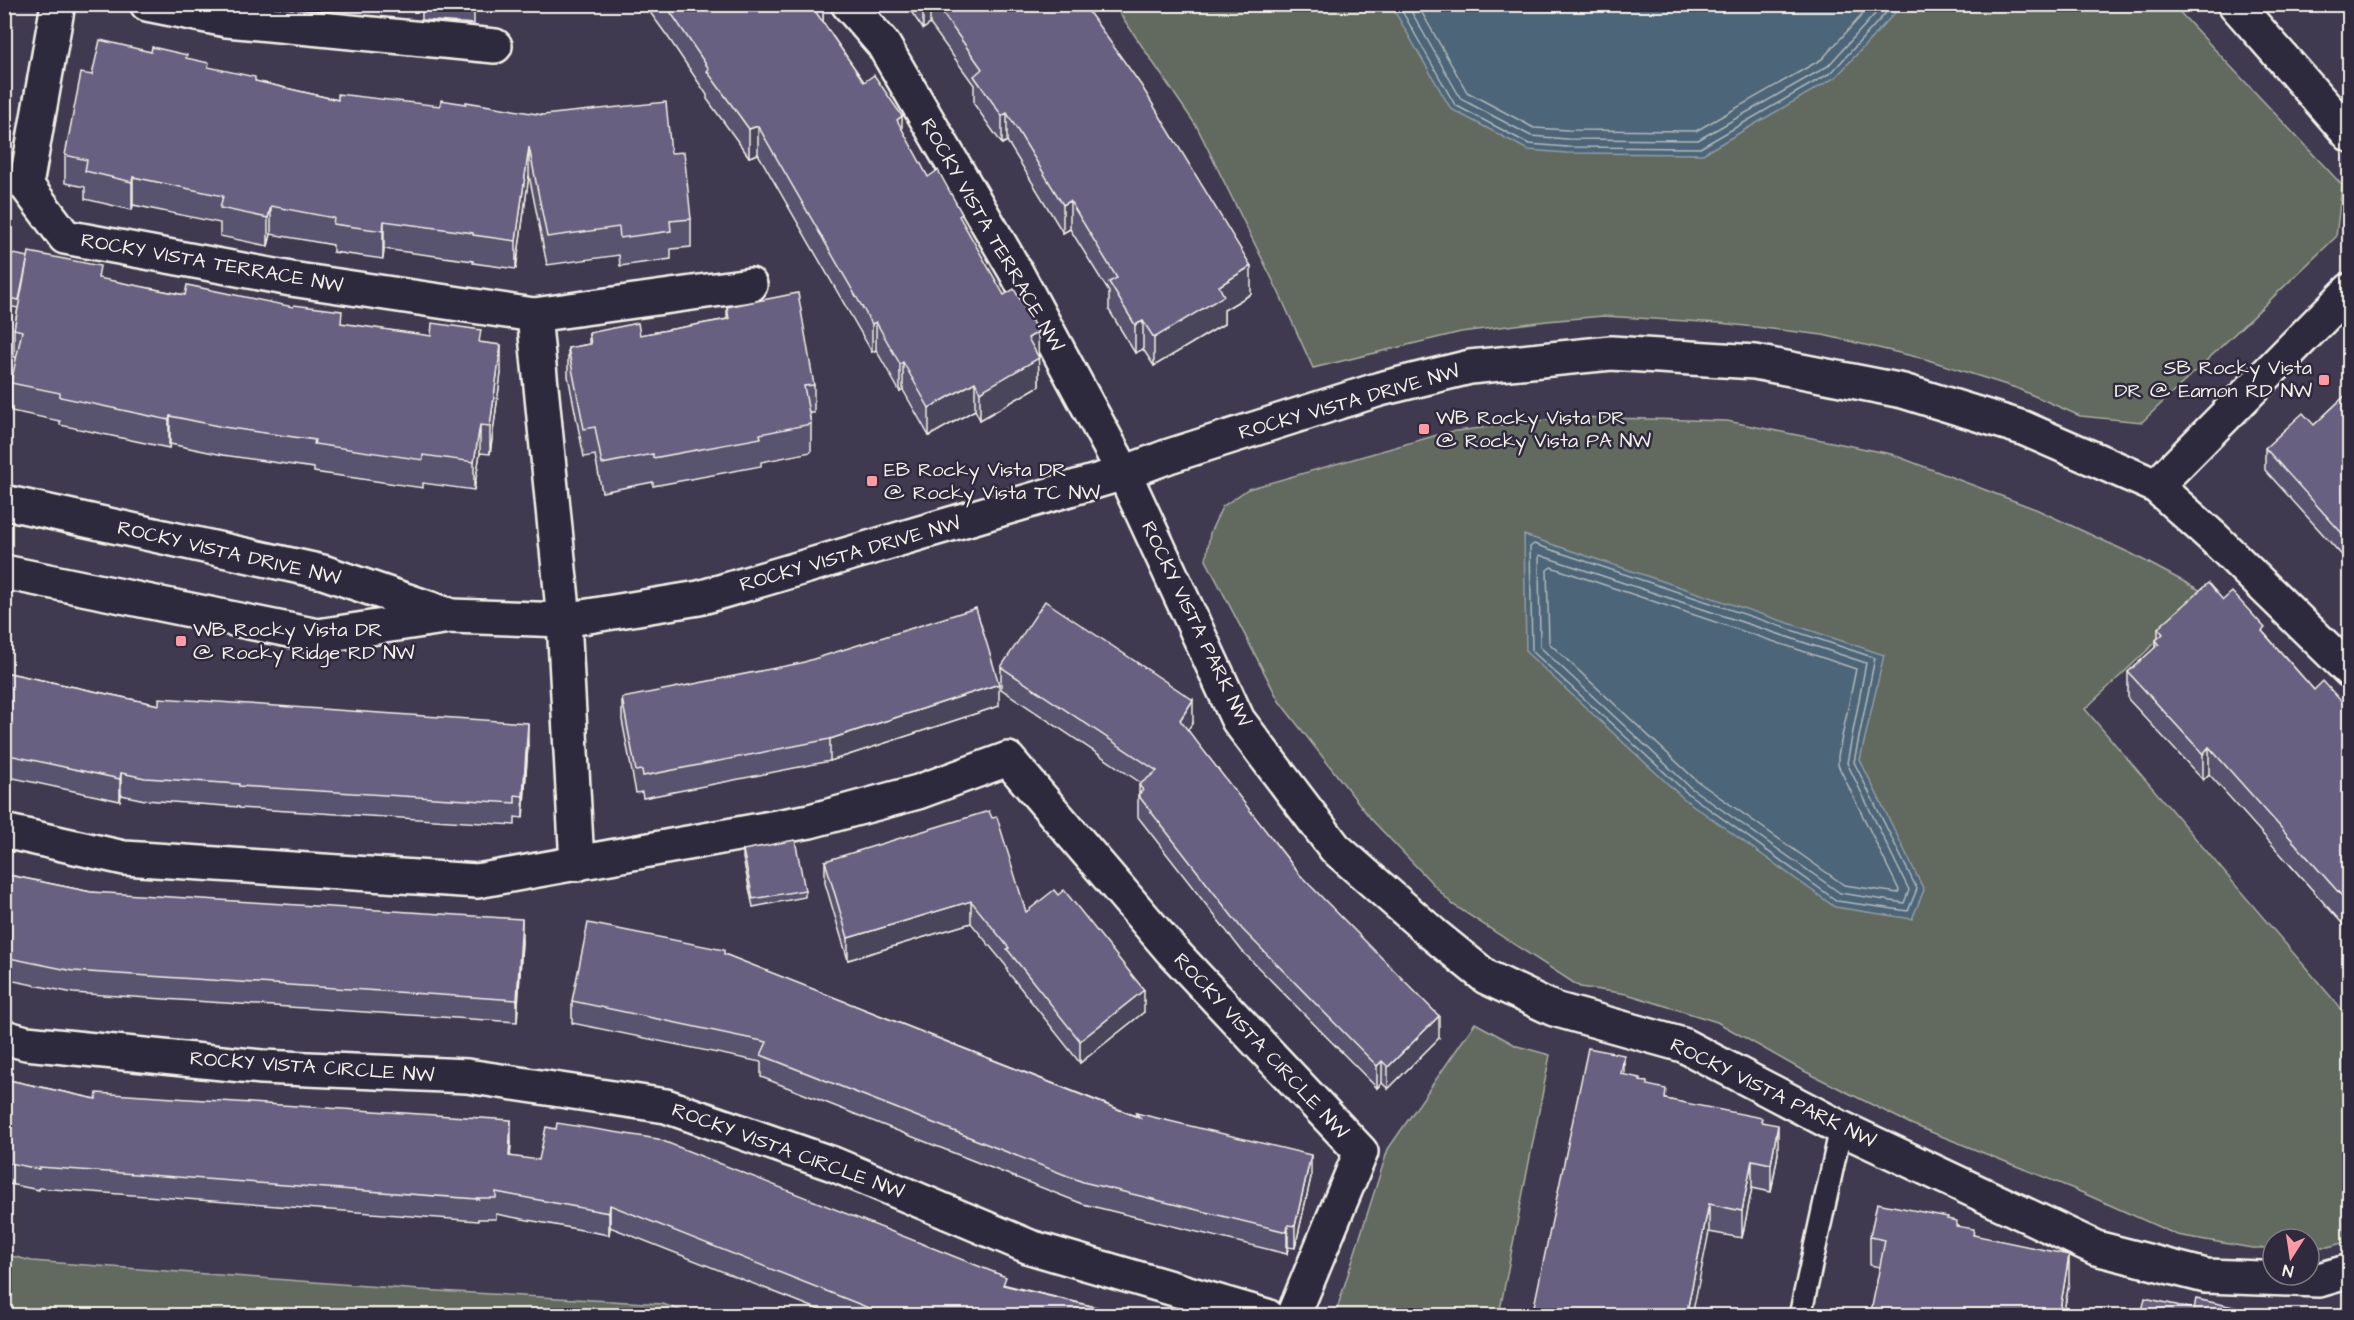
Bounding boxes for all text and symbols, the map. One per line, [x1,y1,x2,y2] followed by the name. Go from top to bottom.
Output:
[914,113,1071,357] street label: ROCKY VISTA TERRACE NW
[79,226,345,300] street label: ROCKY VISTA TERRACE NW
[2114,354,2312,405] place label: SB Rocky Vista DR @ Eamon RD NW
[1235,357,1463,447] street label: ROCKY VISTA DRIVE NW
[2317,373,2331,387] marker: SB Rocky Vista DR @ Eamon RD NW
[1436,404,1651,456] place label: WB Rocky Vista DR @ Rocky Vista PA NW
[1417,422,1431,436] marker: WB Rocky Vista DR @ Rocky Vista PA NW
[884,456,1100,508] place label: EB Rocky Vista DR @ Rocky Vista TC NW
[865,474,879,488] marker: EB Rocky Vista DR @ Rocky Vista TC NW
[736,509,964,599] street label: ROCKY VISTA DRIVE NW
[115,514,344,592] street label: ROCKY VISTA DRIVE NW
[1134,516,1258,732] street label: ROCKY VISTA PARK NW
[193,616,415,668] place label: WB Rocky Vista DR @ Rocky Ridge RD NW
[174,634,188,648] marker: WB Rocky Vista DR @ Rocky Ridge RD NW
[1167,947,1355,1145] street label: ROCKY VISTA CIRCLE NW
[1665,1031,1881,1155] street label: ROCKY VISTA PARK NW
[189,1044,435,1090] street label: ROCKY VISTA CIRCLE NW
[668,1096,908,1206] street label: ROCKY VISTA CIRCLE NW
[2261,1227,2321,1287] north arrow
[2281,1259,2295,1282] text: N

